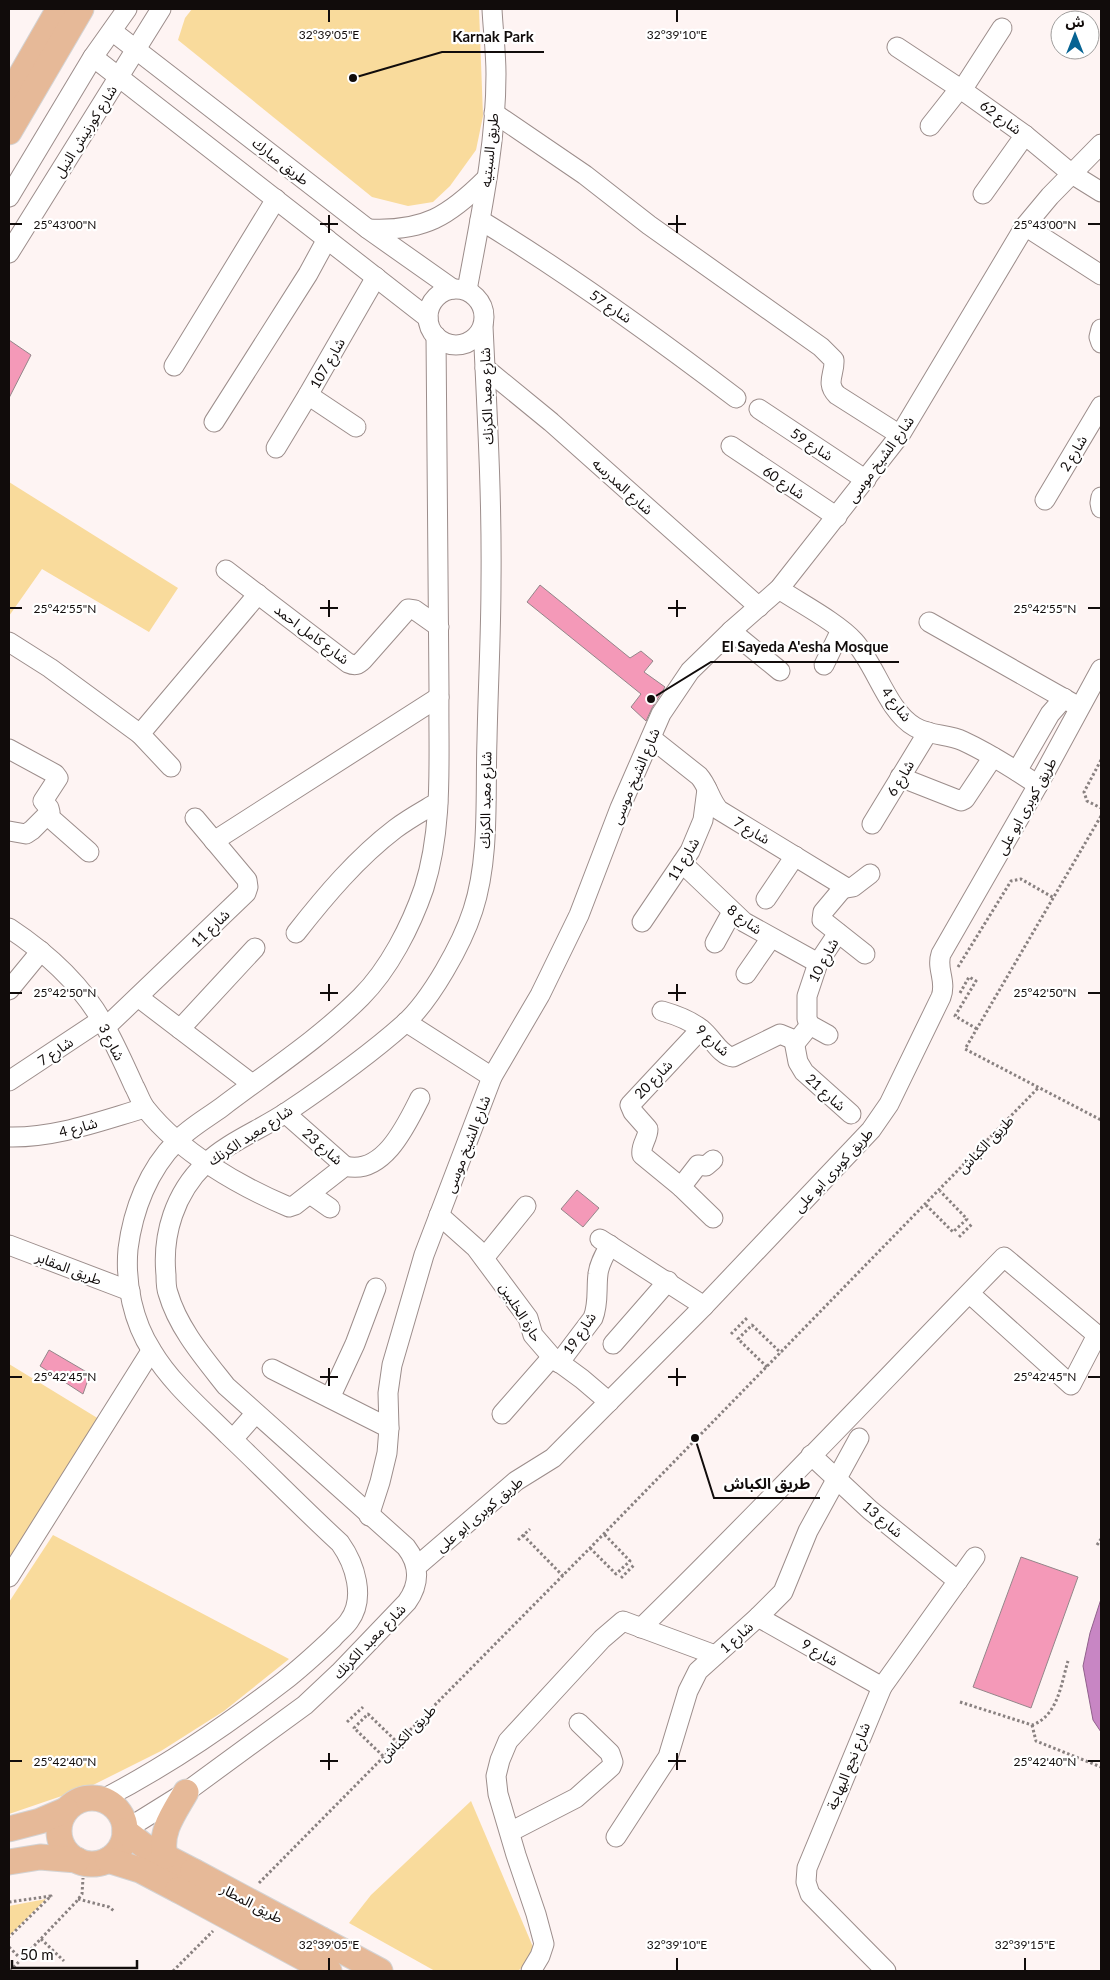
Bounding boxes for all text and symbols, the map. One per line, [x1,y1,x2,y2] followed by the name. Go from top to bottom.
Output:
[1050,10,1100,60] north arrow
[1065,13,1085,30] text: ش
[442,22,544,52] callout: Karnak Park
[299,27,359,42] text: 32°39'05"E
[452,27,535,45] text: Karnak Park
[647,27,707,42] text: 32°39'10"E
[50,82,123,182] street label: شارع كورنيش النيل
[975,96,1025,140] street label: شارع 62
[477,112,503,188] street label: طريق السبتيه
[248,134,313,190] street label: طريق مبارك
[34,217,96,232] text: 25°43'00"N
[1014,217,1076,232] text: 25°43'00"N
[585,286,635,329] street label: شارع 57
[306,335,351,393] street label: شارع 107
[476,347,499,445] street label: شارع معبد الكرنك
[843,412,920,507] street label: شارع الشيخ موسى
[786,424,836,466] street label: شارع 59
[1056,432,1093,476] street label: شارع 2
[587,454,657,520] street label: شارع المدرسه
[758,462,808,505] street label: شارع 60
[270,600,353,670] street label: شارع كامل احمد
[34,601,96,616] text: 25°42'55"N
[1014,601,1076,616] text: 25°42'55"N
[711,632,899,662] callout: El Sayeda A'esha Mosque
[721,637,889,655] text: El Sayeda A'esha Mosque
[876,683,916,727] street label: شارع 4
[607,725,666,828] street label: شارع الشيخ موسى
[476,751,497,849] street label: شارع معبد الكرنك
[992,754,1061,859] street label: طريق كوبرى ابو على
[883,757,920,801] street label: شارع 6
[729,813,773,850] street label: شارع 7
[664,834,705,885] street label: شارع 11
[723,900,766,940] street label: شارع 8
[187,906,235,953] street label: شارع 11
[804,935,844,986] street label: شارع 10
[34,985,96,1000] text: 25°42'50"N
[1014,985,1076,1000] text: 25°42'50"N
[93,1021,128,1065] street label: شارع 3
[691,1021,733,1061] street label: شارع 9
[34,1033,78,1071] street label: شارع 7
[631,1056,678,1104] street label: شارع 20
[801,1070,849,1116] street label: شارع 21
[441,1093,496,1196] street label: شارع الشيخ موسى
[205,1101,297,1171] street label: شارع معبد الكرنك
[953,1112,1018,1178] street label: طريق الكباش
[57,1114,100,1143] street label: شارع 4
[298,1124,346,1170] street label: شارع 23
[790,1125,878,1217] street label: طريق كوبرى ابو على
[32,1247,104,1290] street label: طريق المقابر
[495,1279,546,1345] street label: حارة الخلبين
[559,1309,602,1359] street label: شارع 19
[34,1369,96,1384] text: 25°42'45"N
[1014,1369,1076,1384] text: 25°42'45"N
[714,1468,820,1498] callout: طريق الكباش
[432,1473,527,1557] street label: طريق كوبرى ابو على
[724,1474,810,1493] text: طريق الكباش
[858,1497,907,1543] street label: شارع 13
[329,1600,411,1684] street label: شارع معبد الكرنك
[716,1618,758,1659] street label: شارع 1
[797,1635,841,1672] street label: شارع 9
[375,1701,440,1766] street label: طريق الكباش
[823,1720,876,1813] street label: شارع نجع البهاجة
[34,1754,96,1769] text: 25°42'40"N
[1014,1754,1076,1769] text: 25°42'40"N
[216,1879,286,1928] street label: طريق المطار
[299,1937,359,1952] text: 32°39'05"E
[647,1937,707,1952] text: 32°39'10"E
[995,1937,1055,1952] text: 32°39'15"E
[12,1938,138,1970] scale bar
[20,1945,54,1963] text: 50 m

